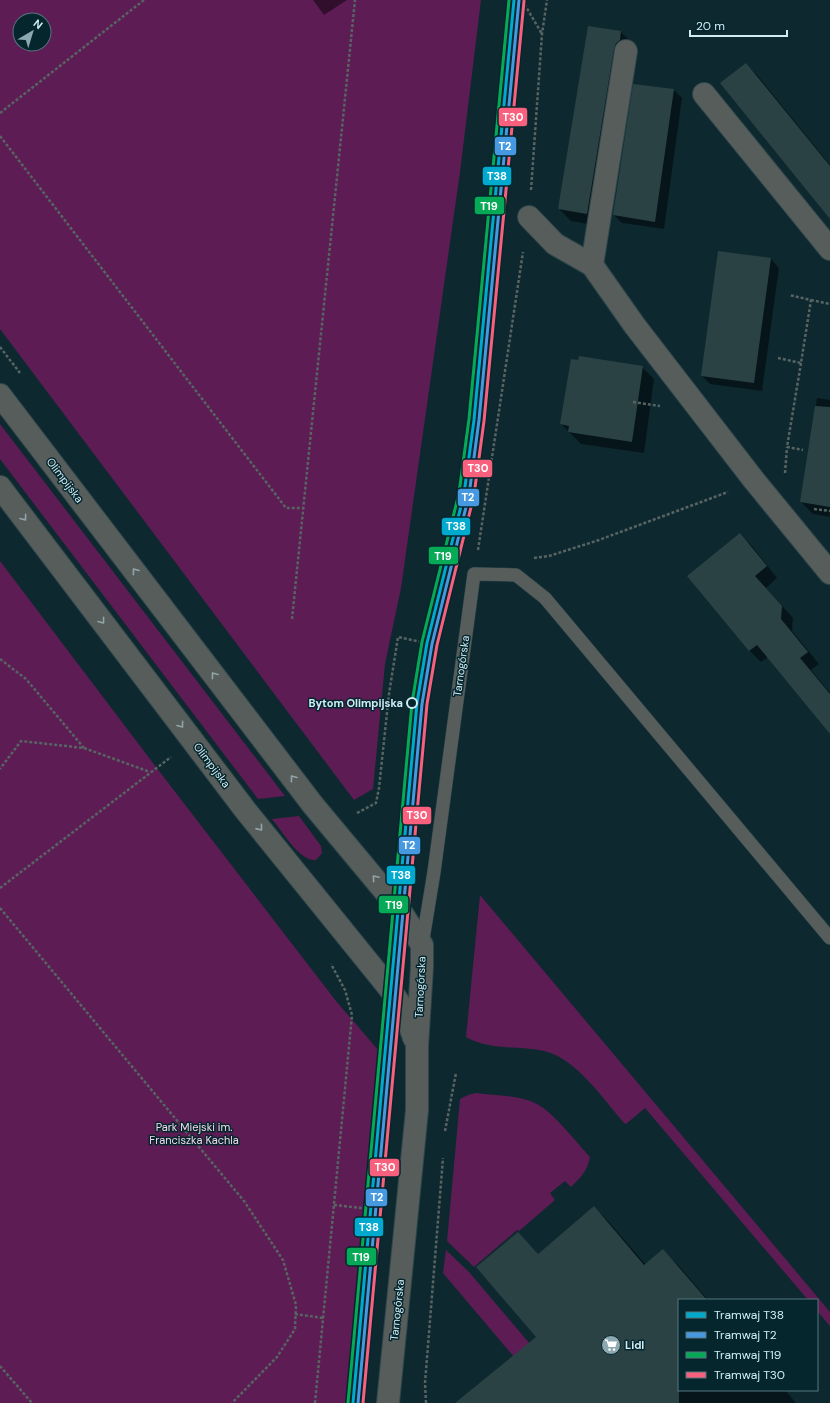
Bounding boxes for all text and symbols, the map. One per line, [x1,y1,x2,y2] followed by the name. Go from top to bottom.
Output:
[12,12,52,52] north arrow
[690,12,787,38] scale bar
[31,16,46,32] text: N
[696,18,725,34] text: 20 m
[498,107,528,127] line badge: T30
[503,110,524,124] text: T30
[494,136,517,156] line badge: T2
[499,139,511,153] text: T2
[482,166,512,186] line badge: T38
[487,169,507,183] text: T38
[474,196,505,215] line badge: T19
[480,199,498,213] text: T19
[44,455,86,505] street label: Olimpijska
[462,459,493,478] line badge: T30
[468,461,489,475] text: T30
[457,488,480,507] line badge: T2
[462,490,474,504] text: T2
[19,513,26,520] one-way arrow
[441,517,471,536] line badge: T38
[446,519,466,533] text: T38
[428,546,459,565] line badge: T19
[434,549,452,563] text: T19
[133,569,140,576] one-way arrow
[98,617,105,624] one-way arrow
[450,635,472,697] street label: Tarnogórska
[212,672,219,679] one-way arrow
[308,696,403,710] place label: Bytom Olimpijska
[406,697,418,709] marker: Bytom Olimpijska
[176,720,183,727] one-way arrow
[191,740,233,790] street label: Olimpijska
[291,775,298,782] one-way arrow
[402,806,432,825] line badge: T30
[407,808,428,822] text: T30
[255,823,262,830] one-way arrow
[398,836,421,855] line badge: T2
[403,838,415,852] text: T2
[386,865,416,885] line badge: T38
[391,868,411,882] text: T38
[373,876,380,883] one-way arrow
[378,895,409,914] line badge: T19
[385,898,403,912] text: T19
[411,956,429,1018] street label: Tarnogórska
[149,1120,239,1147] park label: Park Miejski im. Franciszka Kachla
[369,1158,400,1177] line badge: T30
[375,1160,396,1174] text: T30
[365,1188,388,1207] line badge: T2
[371,1190,383,1204] text: T2
[354,1217,384,1237] line badge: T38
[359,1220,379,1234] text: T38
[346,1247,377,1266] line badge: T19
[352,1250,370,1264] text: T19
[387,1279,407,1341] street label: Tarnogórska
[678,1299,818,1391] legend
[714,1307,784,1323] text: Tramwaj T38
[714,1327,777,1343] text: Tramwaj T2
[600,1334,622,1356] supermarket icon: Lidl
[625,1338,644,1352] place label: Lidl
[714,1347,781,1363] text: Tramwaj T19
[714,1367,785,1383] text: Tramwaj T30

